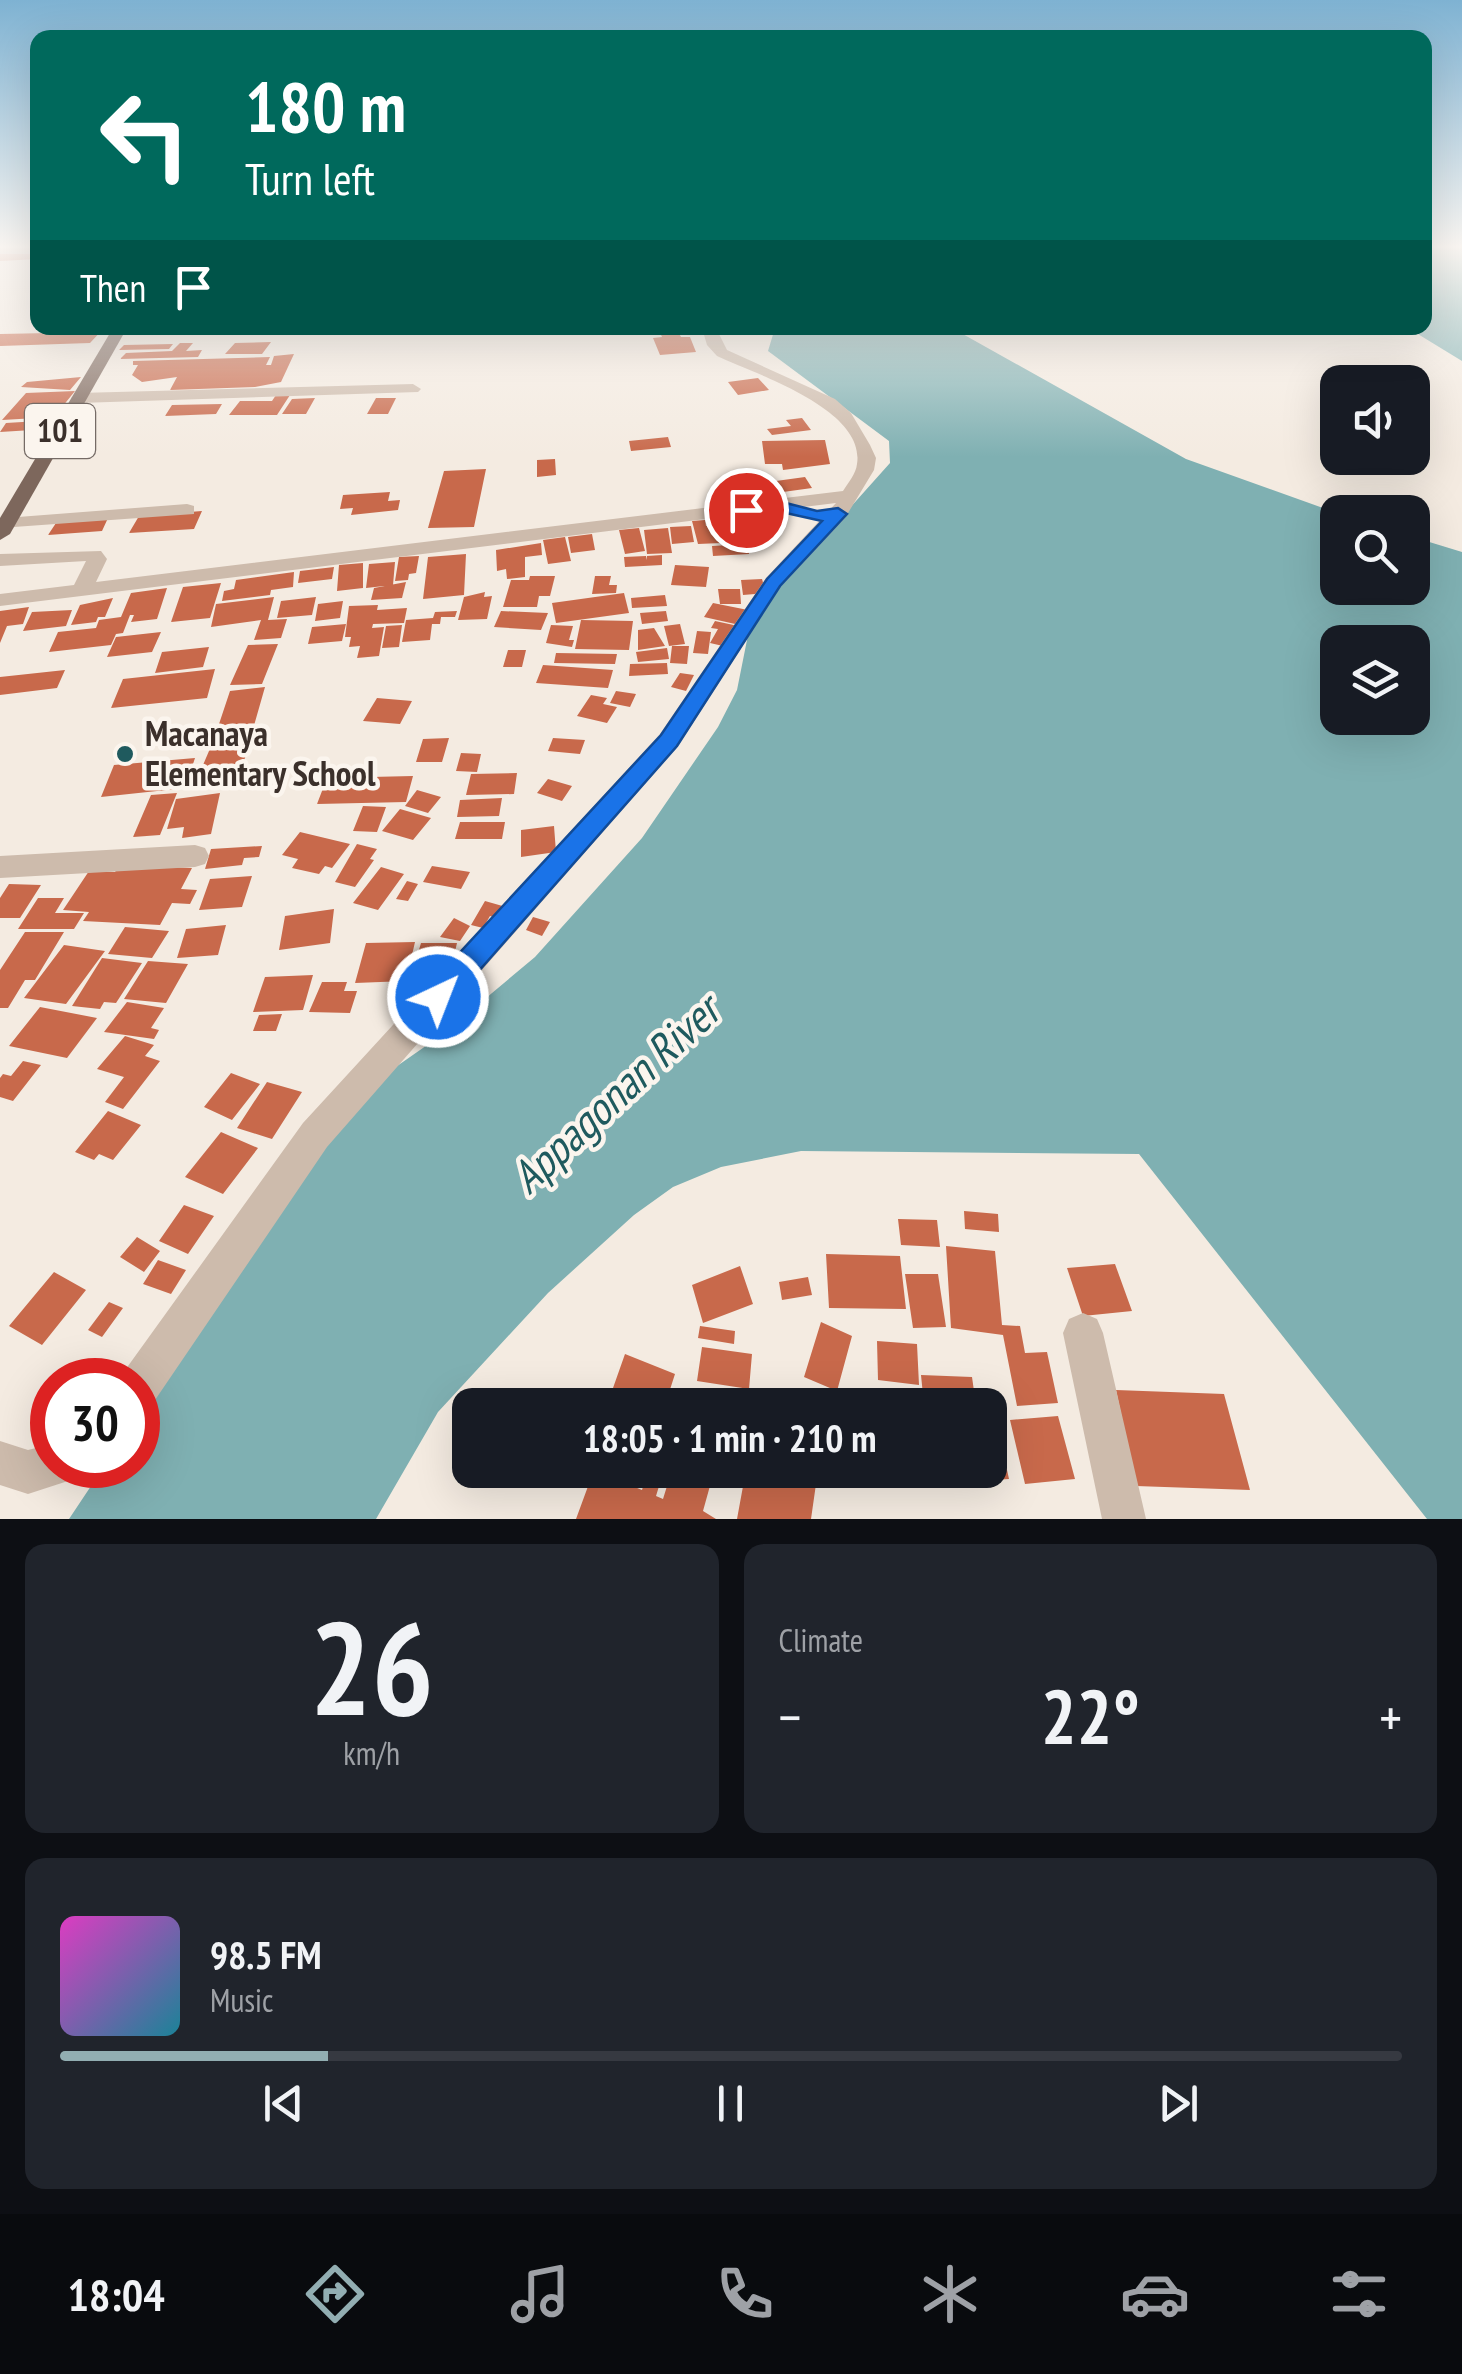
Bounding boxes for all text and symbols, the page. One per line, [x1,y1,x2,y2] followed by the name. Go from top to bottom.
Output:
[245,61,406,151] text: 180 m
[80,70,210,200] icon: left
[245,149,375,207] text: Turn left
[166,260,221,315] icon: arrive
[80,263,146,312] text: Then
[1320,365,1430,735] map controls
[1320,365,1430,475] button: sound
[25,404,95,458] road number: 101
[704,468,789,553] pin
[719,483,774,538] icon: arrive
[1320,495,1430,605] button: search
[1320,625,1430,735] button: layers
[145,710,376,796] place label: Macanaya Elementary School
[114,743,136,765] marker: Macanaya Elementary School
[386,945,490,1049] position arrow
[498,978,735,1205] water label: Appagonan River
[30,1358,160,1488] speed limit sign: 30
[583,1413,876,1462] text: 18:05 · 1 min · 210 m
[310,1583,434,1751] text: 26
[779,1619,863,1661] text: Climate
[1041,1668,1140,1765] text: 22°
[779,1681,801,1752] text: −
[1379,1681,1402,1752] text: +
[343,1732,400,1774] text: km/h
[210,1930,322,1979] text: 98.5 FM
[210,1979,273,2021] text: Music
[256,2076,311,2131] icon: previous
[703,2076,758,2131] icon: pause
[1151,2076,1206,2131] icon: next
[300,2259,370,2329] icon: directions
[505,2259,575,2329] icon: music
[710,2259,780,2329] icon: phone
[915,2259,985,2329] icon: climate
[1120,2259,1190,2329] icon: car
[1324,2259,1394,2329] icon: filters
[67,2265,165,2323] text: 18:04

